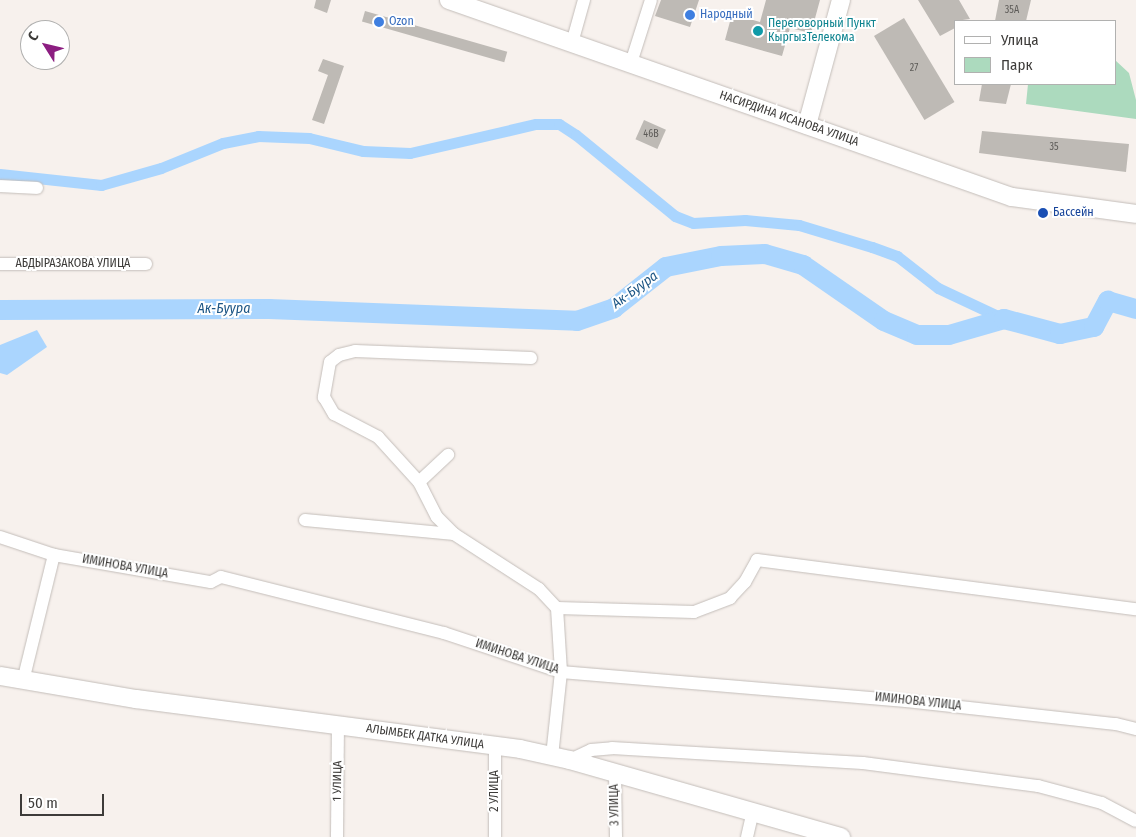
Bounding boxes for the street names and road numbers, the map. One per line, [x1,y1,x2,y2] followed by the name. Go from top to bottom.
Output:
[717,88,861,150] street label: НАСИРДИНА ИСАНОВА УЛИЦА
[16,257,130,271] street label: АБДЫРАЗАКОВА УЛИЦА
[81,552,169,582] street label: ИМИНОВА УЛИЦА
[473,637,561,677] street label: ИМИНОВА УЛИЦА
[874,690,962,714] street label: ИМИНОВА УЛИЦА
[365,722,485,752] street label: АЛЫМБЕК ДАТКА УЛИЦА
[330,760,346,802] street label: 1 УЛИЦА
[488,770,502,812] street label: 2 УЛИЦА
[607,784,623,826] street label: 3 УЛИЦА

